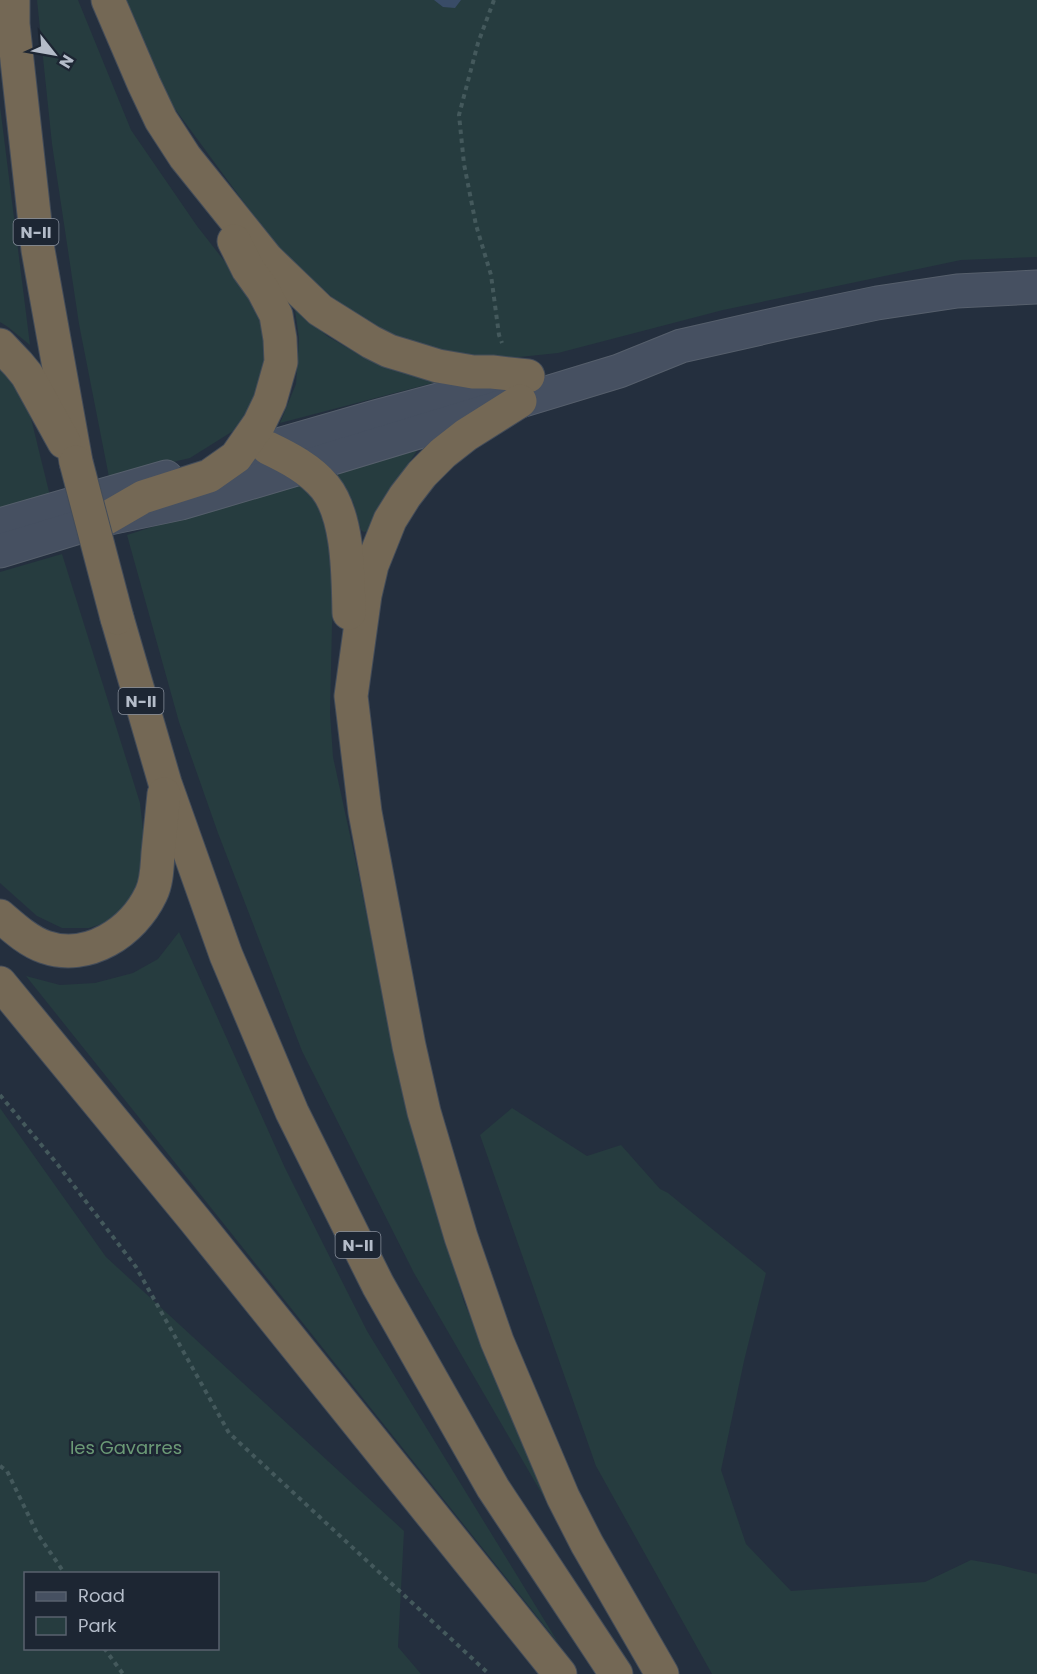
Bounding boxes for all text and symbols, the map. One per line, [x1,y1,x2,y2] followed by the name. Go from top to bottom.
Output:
[24,24,84,84] north arrow
[53,50,79,73] text: N
[14,219,58,245] road number: N-II
[118,688,164,714] road number: N-II
[336,1232,380,1258] road number: N-II
[70,1435,182,1460] park label: les Gavarres
[24,1572,219,1650] legend
[78,1583,125,1608] text: Road
[78,1613,117,1638] text: Park

